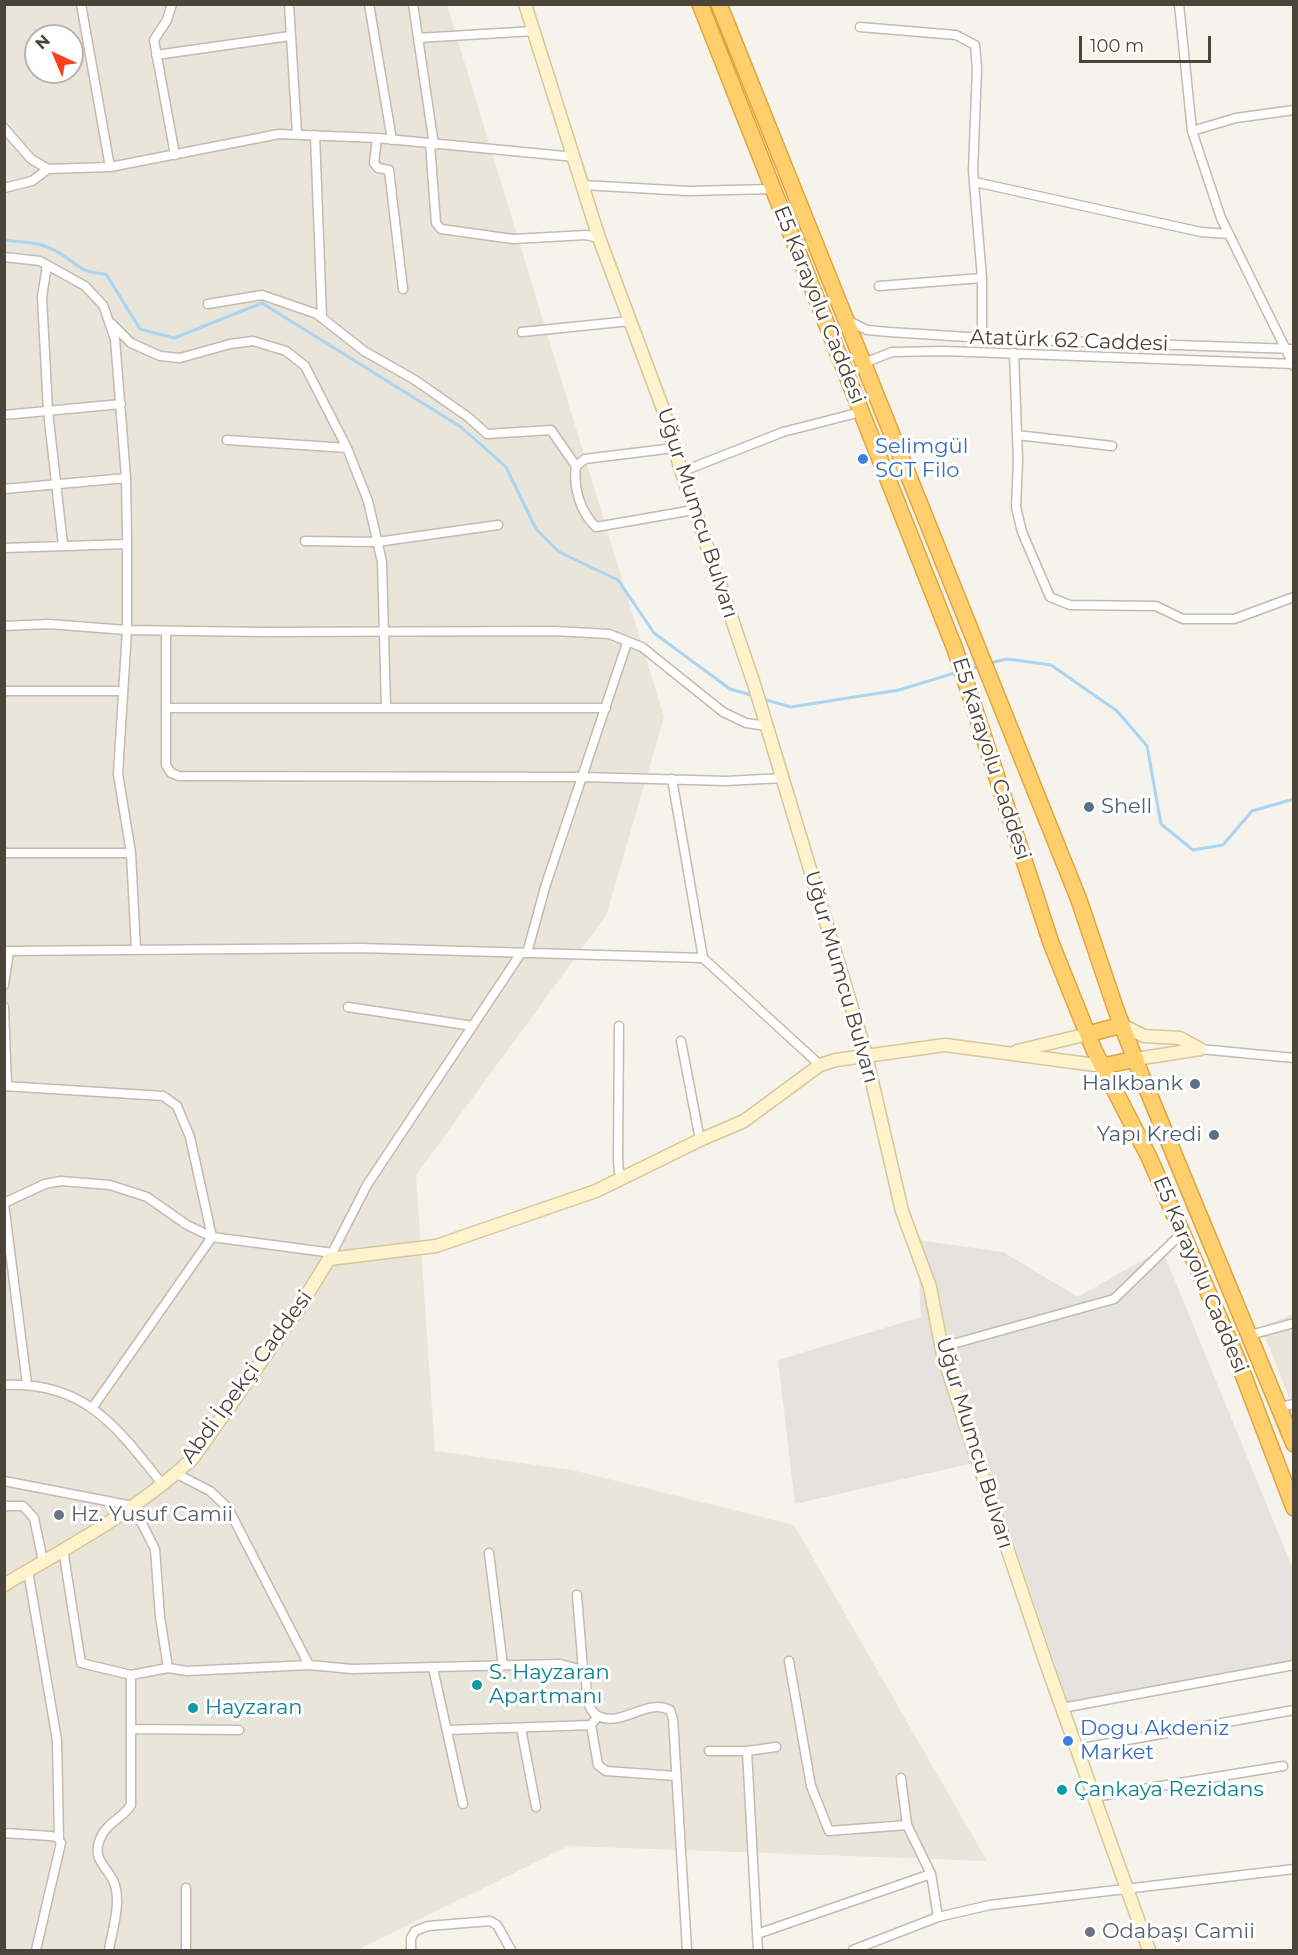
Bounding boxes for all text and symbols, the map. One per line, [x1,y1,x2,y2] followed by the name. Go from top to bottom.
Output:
[24,24,84,84] north arrow
[1082,24,1214,62] scale bar
[31,31,54,53] text: N
[1090,35,1144,57] text: 100 m
[768,202,870,408] street label: E5 Karayolu Caddesi
[969,325,1169,357] street label: Atatürk 62 Caddesi
[651,405,743,621] street label: Uğur Mumcu Bulvarı
[875,434,968,484] place label: Selimgül SGT Filo
[856,452,870,466] marker: Selimgül SGT Filo
[946,655,1036,863] street label: E5 Karayolu Caddesi
[1101,794,1152,820] place label: Shell
[1082,800,1096,814] marker: Shell
[799,868,883,1086] street label: Uğur Mumcu Bulvarı
[1082,1071,1183,1097] place label: Halkbank
[1188,1077,1202,1091] marker: Halkbank
[1097,1122,1202,1148] place label: Yapı Kredi
[1207,1128,1221,1142] marker: Yapı Kredi
[1147,1173,1253,1377] street label: E5 Karayolu Caddesi
[176,1286,318,1468] street label: Abdi İpekçi Caddesi
[930,1334,1018,1552] street label: Uğur Mumcu Bulvarı
[71,1502,233,1528] place label: Hz. Yusuf Camii
[52,1508,66,1522] marker: Hz. Yusuf Camii
[489,1660,610,1710] place label: S. Hayzaran Apartmanı
[470,1678,484,1692] marker: S. Hayzaran Apartmanı
[205,1695,303,1721] place label: Hayzaran
[186,1701,200,1715] marker: Hayzaran
[1080,1716,1229,1766] place label: Dogu Akdeniz Market
[1061,1734,1075,1748] marker: Dogu Akdeniz Market
[1074,1777,1264,1803] place label: Çankaya Rezidans
[1055,1783,1069,1797] marker: Çankaya Rezidans
[1102,1919,1255,1945] place label: Odabaşı Camii
[1083,1925,1097,1939] marker: Odabaşı Camii

